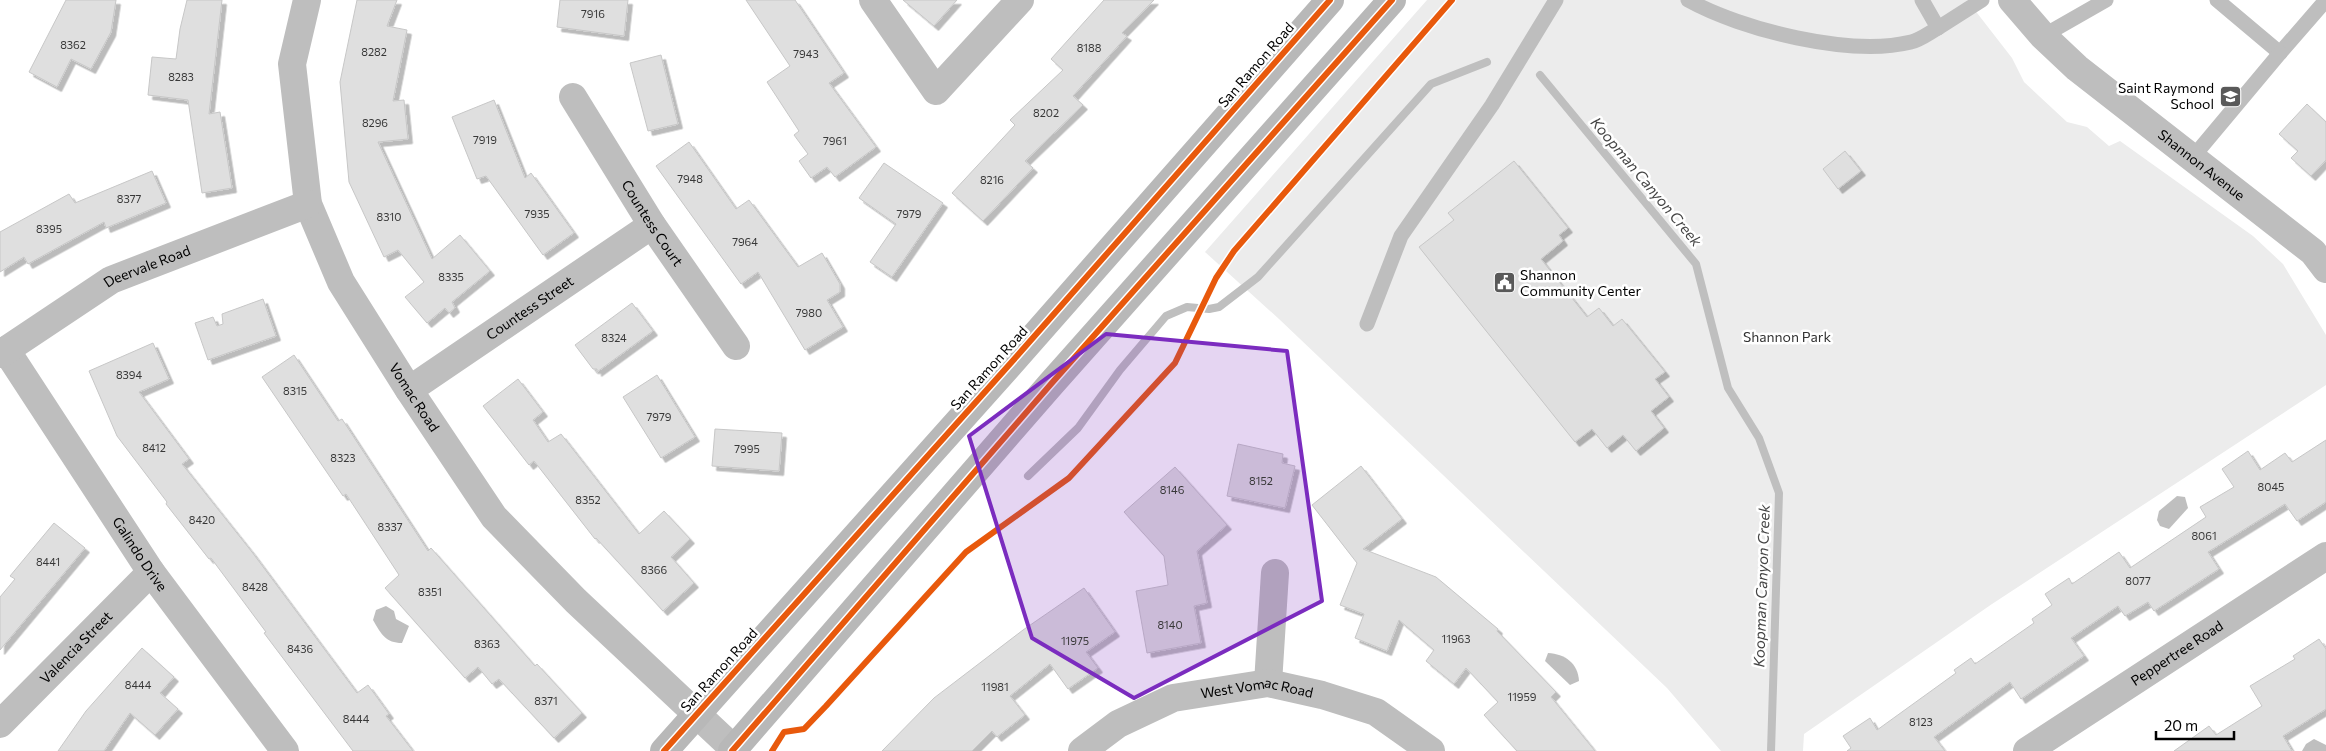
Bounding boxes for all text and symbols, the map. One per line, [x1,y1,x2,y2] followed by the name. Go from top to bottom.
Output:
[581,7,605,20] house number: 7916
[1214,19,1297,111] street label: San Ramon Road
[60,38,86,51] house number: 8362
[1077,41,1102,54] house number: 8188
[361,45,387,58] house number: 8282
[793,47,819,60] house number: 7943
[168,70,194,83] house number: 8283
[2118,79,2214,112] place label: Saint Raymond School
[2218,84,2242,108] school or university icon: Saint Raymond School
[1033,106,1059,119] house number: 8202
[1587,113,1707,250] water label: Koopman Canyon Creek
[362,116,388,129] house number: 8296
[2155,126,2249,204] street label: Shannon Avenue
[473,133,497,146] house number: 7919
[823,134,847,147] house number: 7961
[677,172,703,185] house number: 7948
[980,173,1004,186] house number: 8216
[618,177,687,269] street label: Countess Court
[117,192,141,205] house number: 8377
[524,207,550,220] house number: 7935
[897,207,922,220] house number: 7979
[377,210,401,223] house number: 8310
[36,222,62,235] house number: 8395
[732,235,758,248] house number: 7964
[100,241,193,291] street label: Deervale Road
[1520,266,1642,299] place label: Shannon Community Center
[438,270,464,283] house number: 8335
[1492,271,1516,295] public building icon: Shannon Community Center
[483,272,577,343] street label: Countess Street
[796,306,822,319] house number: 7980
[947,322,1031,413] street label: San Ramon Road
[1743,328,1831,345] park label: Shannon Park
[601,331,627,344] house number: 8324
[386,359,443,435] street label: Vomac Road
[116,368,142,381] house number: 8394
[283,384,307,397] house number: 8315
[647,410,672,423] house number: 7979
[142,441,166,454] house number: 8412
[734,442,760,455] house number: 7995
[330,451,356,464] house number: 8323
[1249,474,1273,487] house number: 8152
[2258,480,2284,493] house number: 8045
[1160,483,1185,496] house number: 8146
[575,493,601,506] house number: 8352
[1749,503,1773,668] water label: Koopman Canyon Creek
[109,513,171,594] street label: Galindo Drive
[189,513,215,526] house number: 8420
[378,520,403,533] house number: 8337
[2191,529,2217,542] house number: 8061
[36,555,60,568] house number: 8441
[641,563,667,576] house number: 8366
[2125,574,2151,587] house number: 8077
[242,580,268,593] house number: 8428
[418,585,442,598] house number: 8351
[36,607,116,687] street label: Valencia Street
[2127,617,2226,689] street label: Peppertree Road
[1157,618,1183,631] house number: 8140
[677,624,761,715] street label: San Ramon Road
[1441,632,1471,645] house number: 11963
[1061,634,1089,647] house number: 11975
[474,637,500,650] house number: 8363
[287,642,313,655] house number: 8436
[1199,673,1315,702] street label: West Vomac Road
[125,678,152,691] house number: 8444
[981,680,1009,693] house number: 11981
[1507,690,1537,703] house number: 11959
[534,694,558,707] house number: 8371
[2156,708,2234,740] scale bar
[343,712,370,725] house number: 8444
[1909,715,1933,728] house number: 8123
[2164,716,2198,734] text: 20 m

